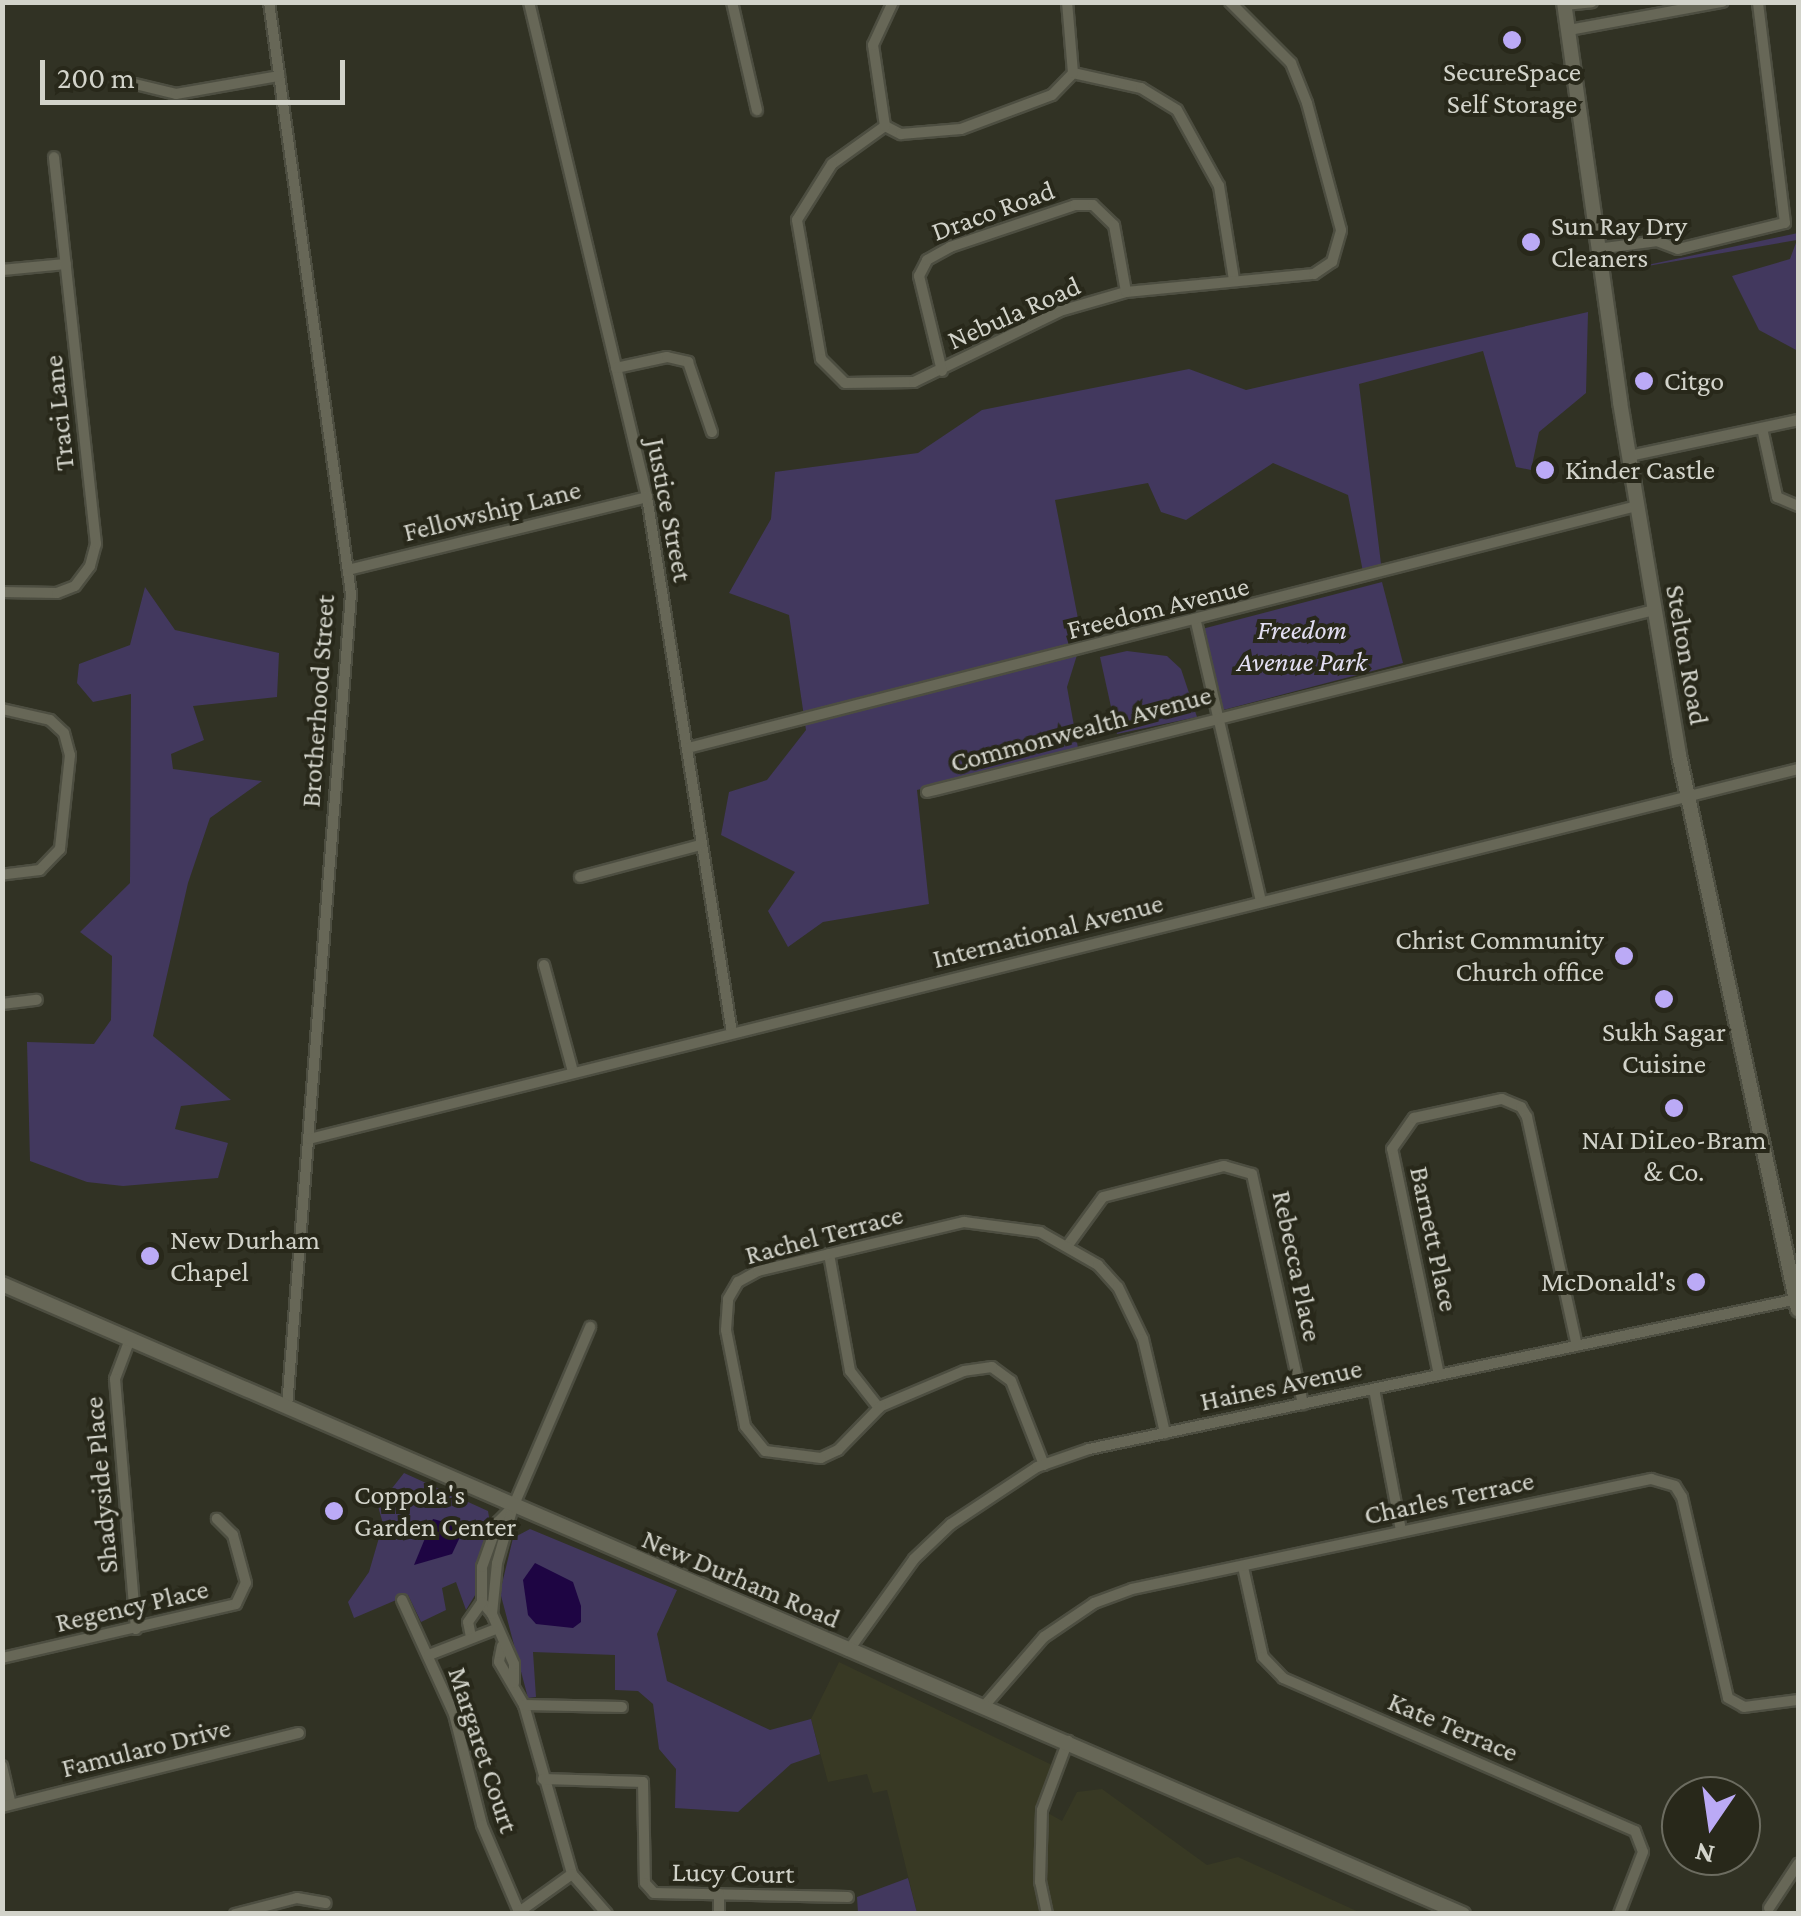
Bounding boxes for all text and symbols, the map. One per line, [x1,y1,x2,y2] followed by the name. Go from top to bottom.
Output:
[1501,29,1523,51] marker: SecureSpace Self Storage
[45,40,350,102] scale bar
[1443,55,1581,121] place label: SecureSpace Self Storage
[57,61,135,94] text: 200 m
[927,173,1059,249] street label: Draco Road
[1551,209,1687,275] place label: Sun Ray Dry Cleaners
[1520,231,1542,253] marker: Sun Ray Dry Cleaners
[942,269,1086,357] street label: Nebula Road
[36,354,82,472] street label: Traci Lane
[1664,364,1724,398] place label: Citgo
[1633,370,1655,392] marker: Citgo
[639,435,699,585] street label: Justice Street
[1565,453,1715,487] place label: Kinder Castle
[1534,459,1556,481] marker: Kinder Castle
[400,473,584,549] street label: Fellowship Lane
[1063,569,1253,647] street label: Freedom Avenue
[1658,582,1716,728] street label: Stelton Road
[294,593,342,809] street label: Brotherhood Street
[1237,613,1367,679] park label: Freedom Avenue Park
[947,678,1215,780] street label: Commonwealth Avenue
[929,886,1167,976] street label: International Avenue
[1395,923,1604,989] place label: Christ Community Church office
[1613,945,1635,967] marker: Christ Community Church office
[1653,988,1675,1010] marker: Sukh Sagar Cuisine
[1602,1015,1726,1081] place label: Sukh Sagar Cuisine
[1663,1097,1685,1119] marker: NAI DiLeo-Bram & Co.
[1582,1123,1766,1189] place label: NAI DiLeo-Bram & Co.
[1402,1163,1466,1315] street label: Barnett Place
[1265,1187,1329,1345] street label: Rebecca Place
[741,1198,907,1272] street label: Rachel Terrace
[170,1223,320,1289] place label: New Durham Chapel
[139,1245,161,1267] marker: New Durham Chapel
[1541,1265,1676,1299] place label: McDonald's
[1685,1271,1707,1293] marker: McDonald's
[1197,1351,1365,1419] street label: Haines Avenue
[77,1395,125,1575] street label: Shadyside Place
[1361,1464,1537,1532] street label: Charles Terrace
[354,1478,516,1544] place label: Coppola's Garden Center
[323,1500,345,1522] marker: Coppola's Garden Center
[637,1522,845,1636] street label: New Durham Road
[52,1572,212,1640] street label: Regency Place
[440,1663,526,1837] street label: Margaret Court
[1383,1685,1523,1769] street label: Kate Terrace
[58,1711,234,1785] street label: Famularo Drive
[1661,1776,1761,1876] north arrow
[1692,1837,1717,1871] text: N
[671,1855,795,1891] street label: Lucy Court

